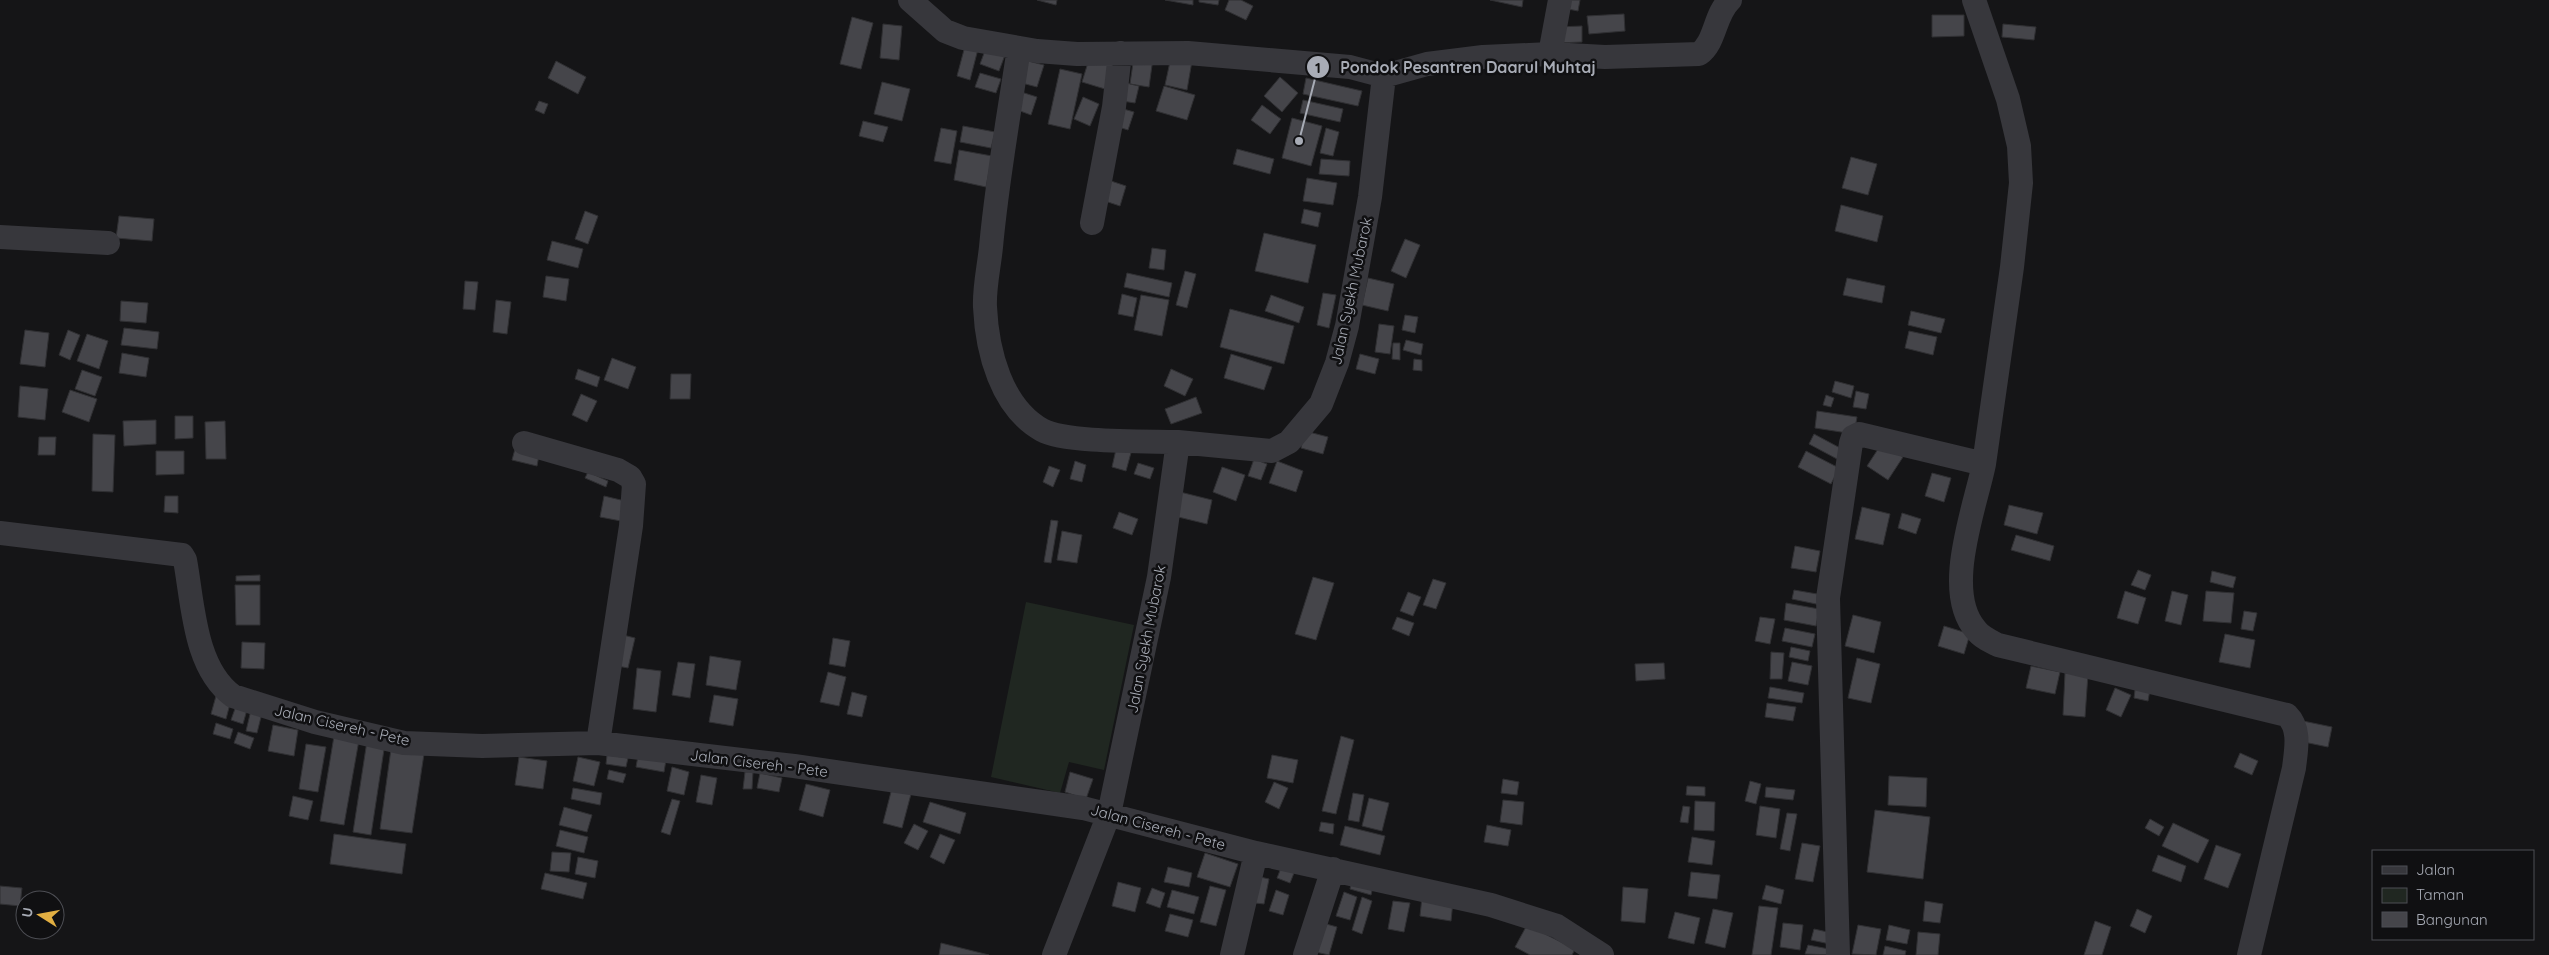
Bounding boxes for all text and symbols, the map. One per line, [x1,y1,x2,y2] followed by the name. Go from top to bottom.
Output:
[1306,52,1606,83] callout: Pondok Pesantren Daarul Muhtaj
[1340,57,1596,77] text: Pondok Pesantren Daarul Muhtaj
[1315,58,1321,77] text: 1
[1326,215,1376,367] street label: Jalan Syekh Mubarok
[1122,563,1170,715] street label: Jalan Syekh Mubarok
[272,700,412,750] street label: Jalan Cisereh - Pete
[689,745,829,781] street label: Jalan Cisereh - Pete
[1089,800,1227,854] street label: Jalan Cisereh - Pete
[2372,850,2534,940] legend
[2416,860,2455,879] text: Jalan
[2416,885,2464,904] text: Taman
[15,890,65,940] north arrow
[17,906,37,919] text: U
[2416,910,2488,929] text: Bangunan

